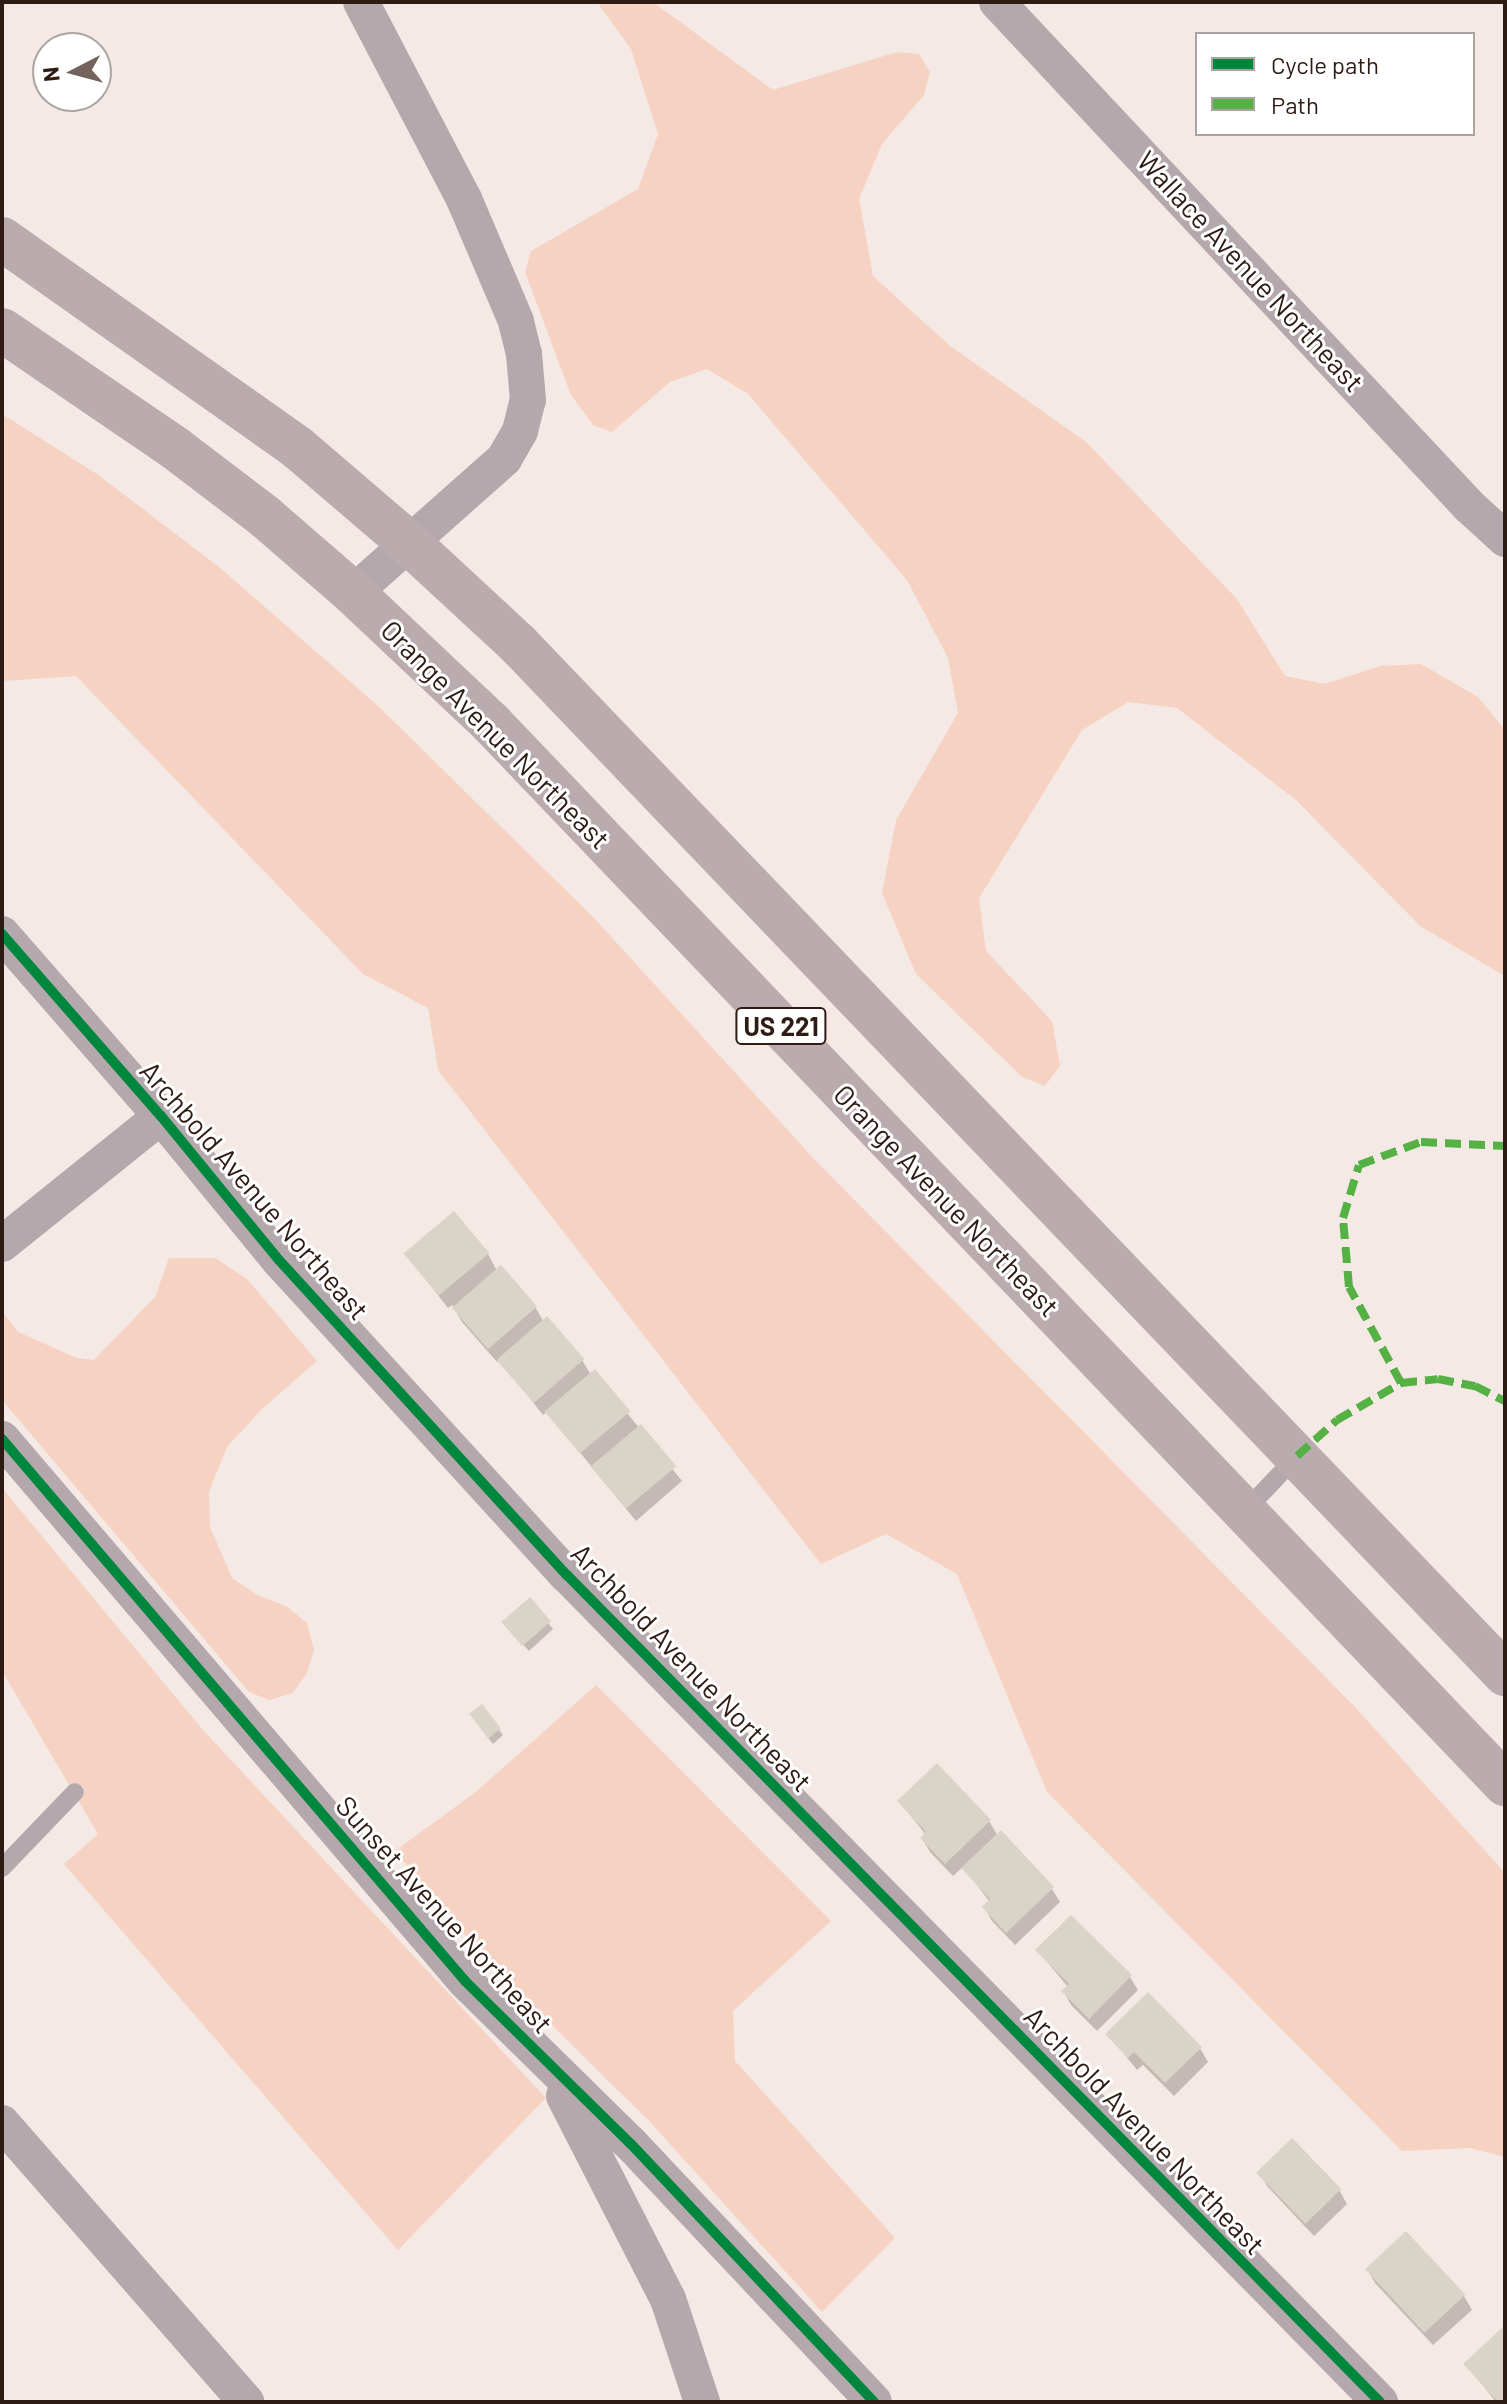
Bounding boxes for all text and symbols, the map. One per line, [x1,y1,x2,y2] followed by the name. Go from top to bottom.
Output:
[32,32,112,112] north arrow
[1195,32,1475,136] legend
[1271,50,1379,79] text: Cycle path
[36,66,64,83] text: N
[1271,90,1319,119] text: Path
[1131,144,1371,398] street label: Wallace Avenue Northeast
[375,613,617,855] street label: Orange Avenue Northeast
[735,1004,827,1048] road number: US 221
[134,1054,376,1326] street label: Archbold Avenue Northeast
[827,1077,1067,1323] street label: Orange Avenue Northeast
[565,1536,819,1798] street label: Archbold Avenue Northeast
[330,1788,560,2040] street label: Sunset Avenue Northeast
[1018,1999,1272,2261] street label: Archbold Avenue Northeast

